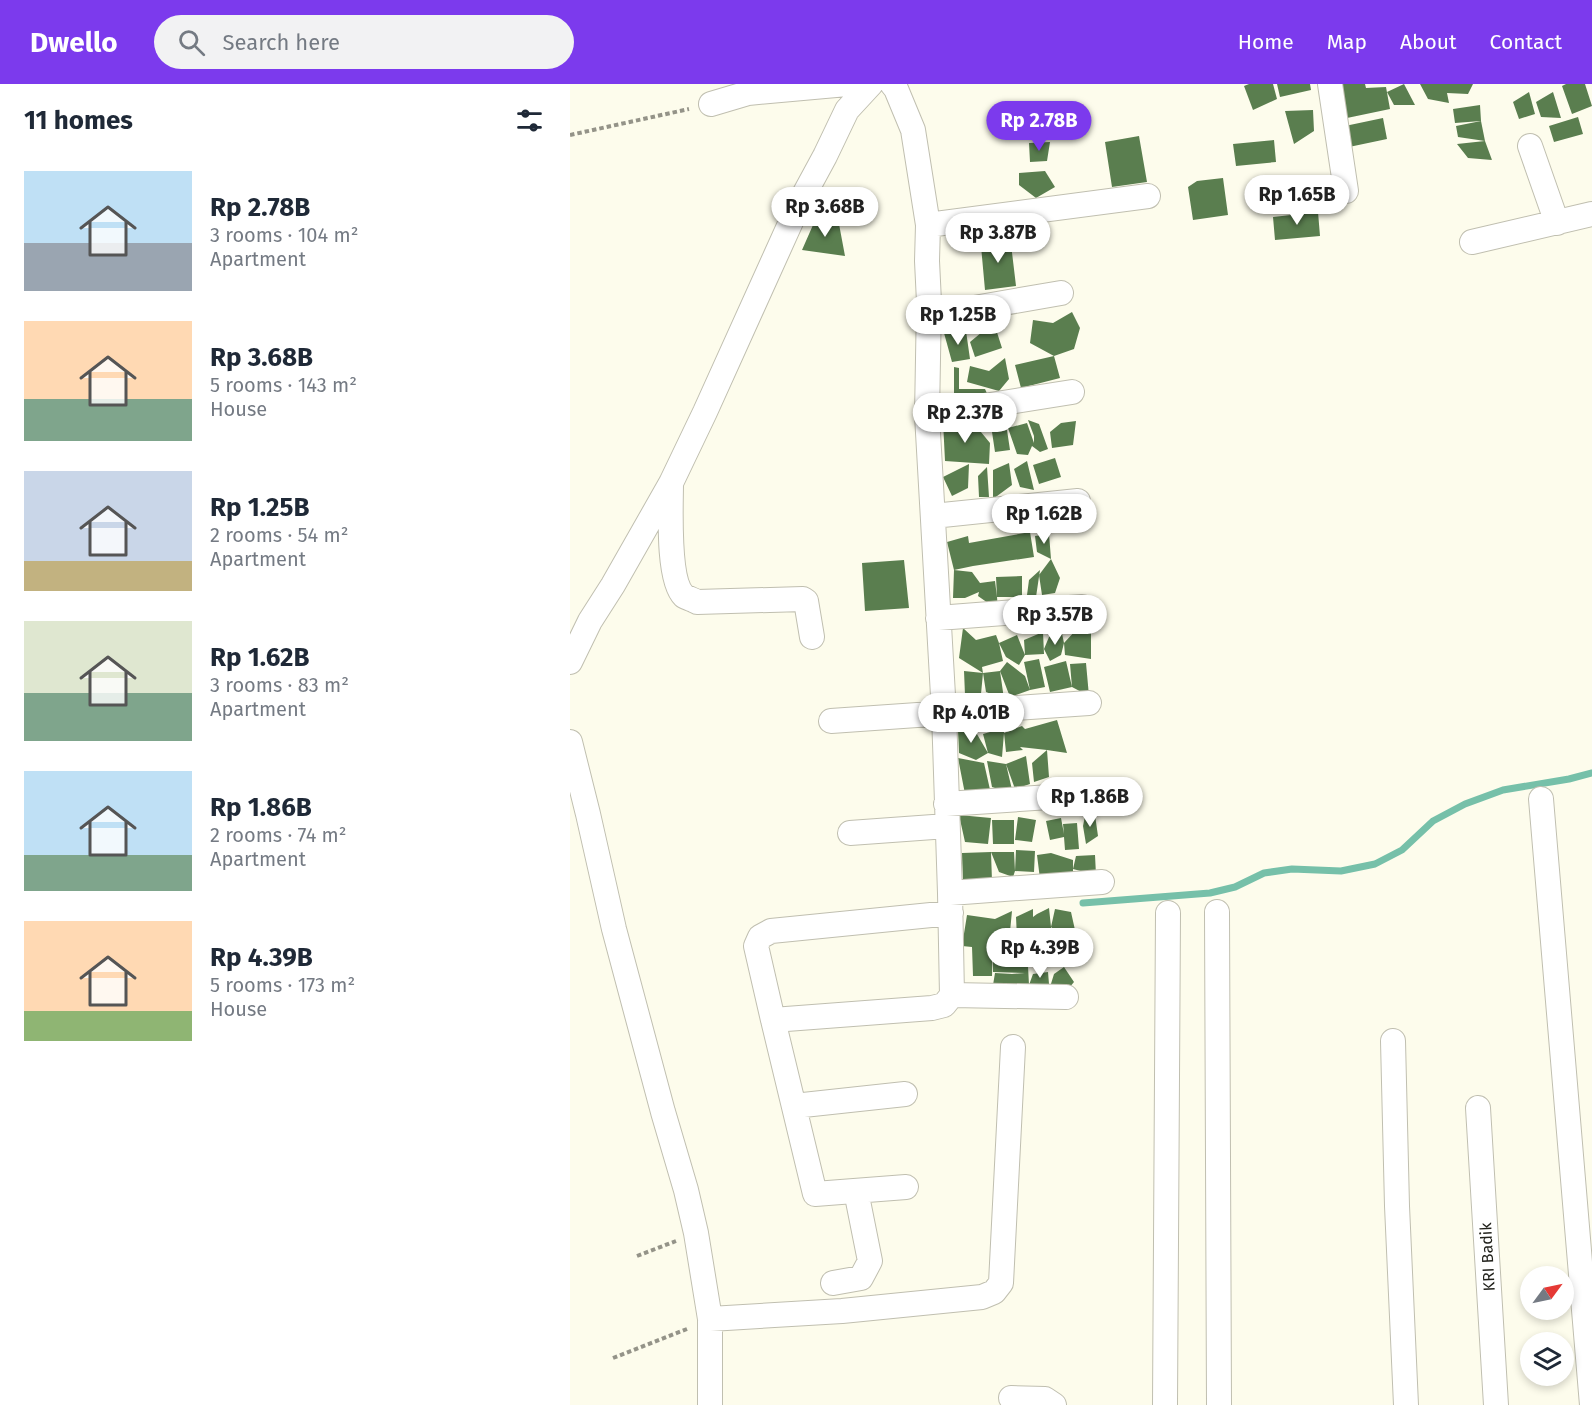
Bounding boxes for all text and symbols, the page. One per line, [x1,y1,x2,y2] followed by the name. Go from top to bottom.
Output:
[154,15,574,69] search box
[30,26,118,59] text: Dwello
[175,26,208,59] icon: search
[223,29,340,56] text: Search here
[1238,29,1294,55] text: Home
[1327,29,1367,55] text: Map
[1400,29,1457,55] text: About
[1490,29,1562,55] text: Contact
[977,101,1101,152] pin: Rp 2.78B
[513,104,546,137] icon: filters
[24,105,133,136] text: 11 homes
[1000,108,1078,132] text: Rp 2.78B
[1235,175,1359,226] pin: Rp 1.65B
[1258,182,1336,206] text: Rp 1.65B
[763,187,887,238] pin: Rp 3.68B
[210,192,310,223] text: Rp 2.78B
[785,194,865,218] text: Rp 3.68B
[72,195,144,267] icon: home
[936,213,1060,264] pin: Rp 3.87B
[959,220,1037,244] text: Rp 3.87B
[210,223,358,247] text: 3 rooms · 104 m²
[210,247,306,271] text: Apartment
[896,295,1020,346] pin: Rp 1.25B
[920,302,996,326] text: Rp 1.25B
[210,342,313,373] text: Rp 3.68B
[72,345,144,417] icon: home
[210,373,357,397] text: 5 rooms · 143 m²
[903,393,1027,444] pin: Rp 2.37B
[210,397,267,421] text: House
[927,400,1003,424] text: Rp 2.37B
[210,492,309,523] text: Rp 1.25B
[982,494,1106,545] pin: Rp 1.62B
[72,495,144,567] icon: home
[1006,501,1082,525] text: Rp 1.62B
[210,523,349,547] text: 2 rooms · 54 m²
[210,547,306,571] text: Apartment
[993,595,1117,646] pin: Rp 3.57B
[1017,602,1093,626] text: Rp 3.57B
[210,642,310,673] text: Rp 1.62B
[72,645,144,717] icon: home
[210,673,349,697] text: 3 rooms · 83 m²
[909,693,1033,744] pin: Rp 4.01B
[210,697,306,721] text: Apartment
[932,700,1010,724] text: Rp 4.01B
[1028,777,1152,828] pin: Rp 1.86B
[1051,784,1129,808] text: Rp 1.86B
[210,792,312,823] text: Rp 1.86B
[72,795,144,867] icon: home
[210,823,347,847] text: 2 rooms · 74 m²
[210,847,306,871] text: Apartment
[978,928,1102,979] pin: Rp 4.39B
[1000,935,1080,959] text: Rp 4.39B
[210,942,313,973] text: Rp 4.39B
[72,945,144,1017] icon: home
[210,973,355,997] text: 5 rooms · 173 m²
[210,997,267,1021] text: House
[1476,1221,1499,1292] street label: KRI Badik
[1520,1266,1574,1320] north arrow
[1520,1266,1574,1386] map controls
[1520,1332,1574,1386] button: layers

